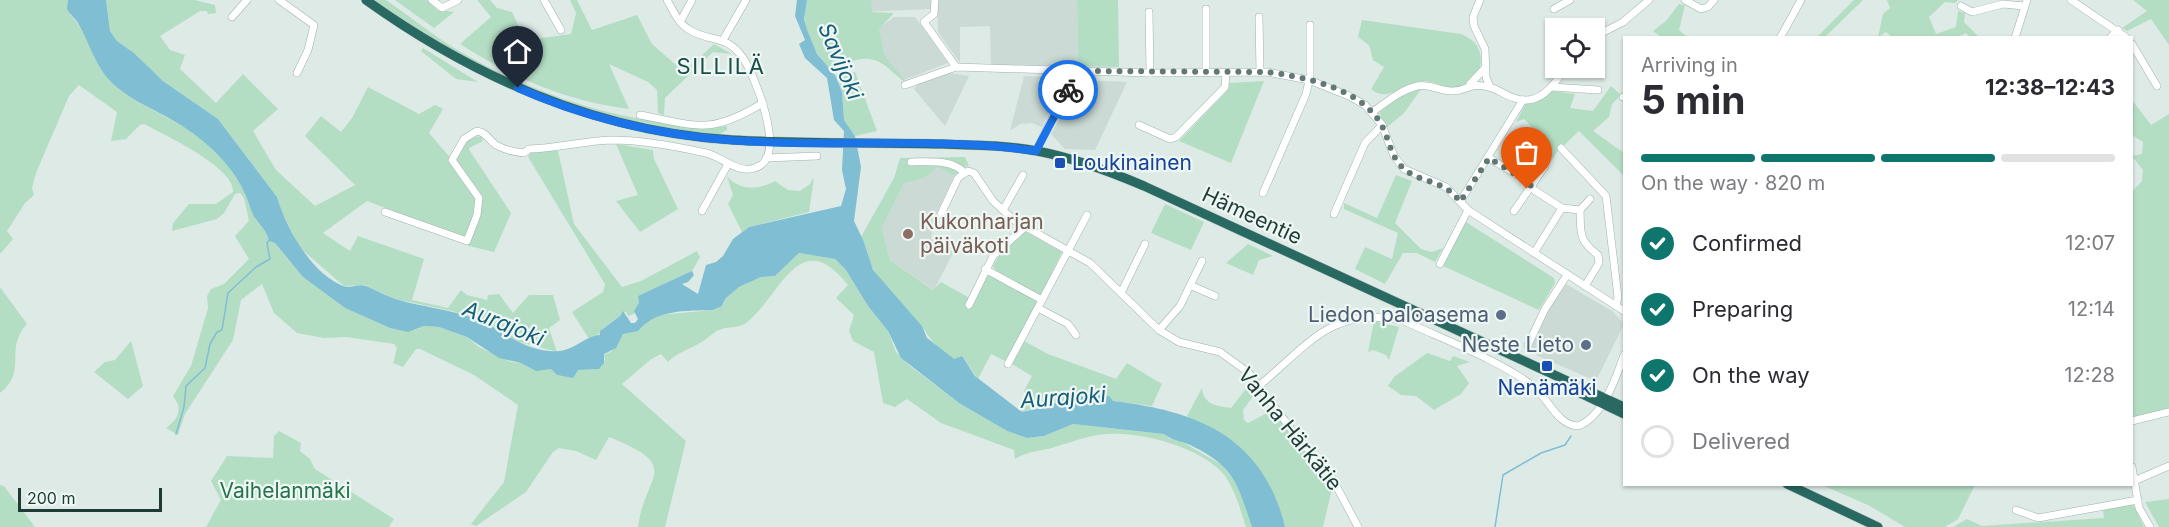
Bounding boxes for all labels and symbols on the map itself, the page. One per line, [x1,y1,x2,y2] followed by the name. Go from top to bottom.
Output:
[813,19,869,104] water label: Savijoki
[492,26,543,88] pin
[677,53,765,79] district label: SILLILÄ
[1038,60,1098,120] courier
[1501,127,1552,189] pin
[1072,150,1192,175] place label: Loukinainen
[1053,156,1067,170] marker: Loukinainen
[1198,182,1306,249] street label: Hämeentie
[920,209,1044,258] place label: Kukonharjan päiväkoti
[901,227,915,241] marker: Kukonharjan päiväkoti
[459,295,549,351] water label: Aurajoki
[1308,302,1489,327] place label: Liedon paloasema
[1494,308,1508,322] marker: Liedon paloasema
[1462,332,1574,357] place label: Neste Lieto
[1579,338,1593,352] marker: Neste Lieto
[1540,359,1554,373] marker: Nenämäki
[1233,362,1348,495] street label: Vanha Härkätie
[1497,375,1597,400] place label: Nenämäki
[1018,381,1107,413] water label: Aurajoki
[219,478,351,503] park label: Vaihelanmäki
[18,485,162,512] scale bar

